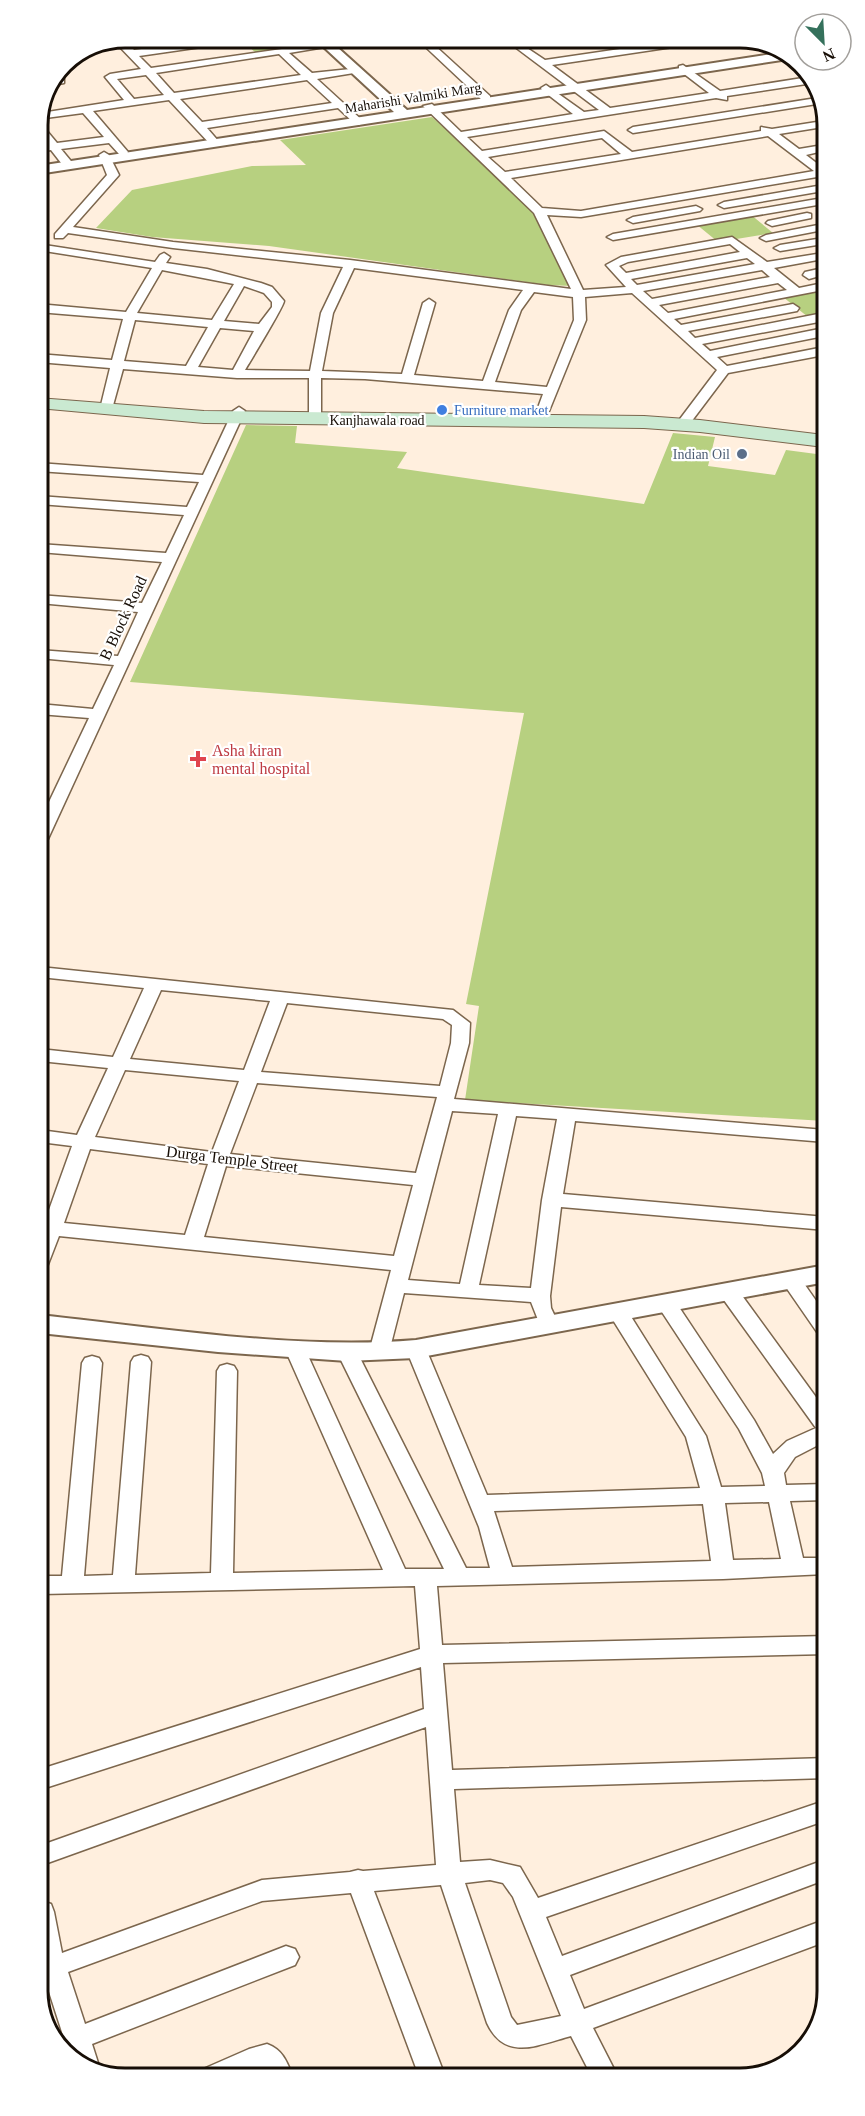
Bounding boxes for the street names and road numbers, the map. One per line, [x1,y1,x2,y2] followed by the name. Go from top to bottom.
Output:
[344,80,482,116] street label: Maharishi Valmiki Marg
[329,413,425,428] street label: Kanjhawala road
[96,573,150,663] street label: B Block Road
[165,1142,299,1177] street label: Durga Temple Street

